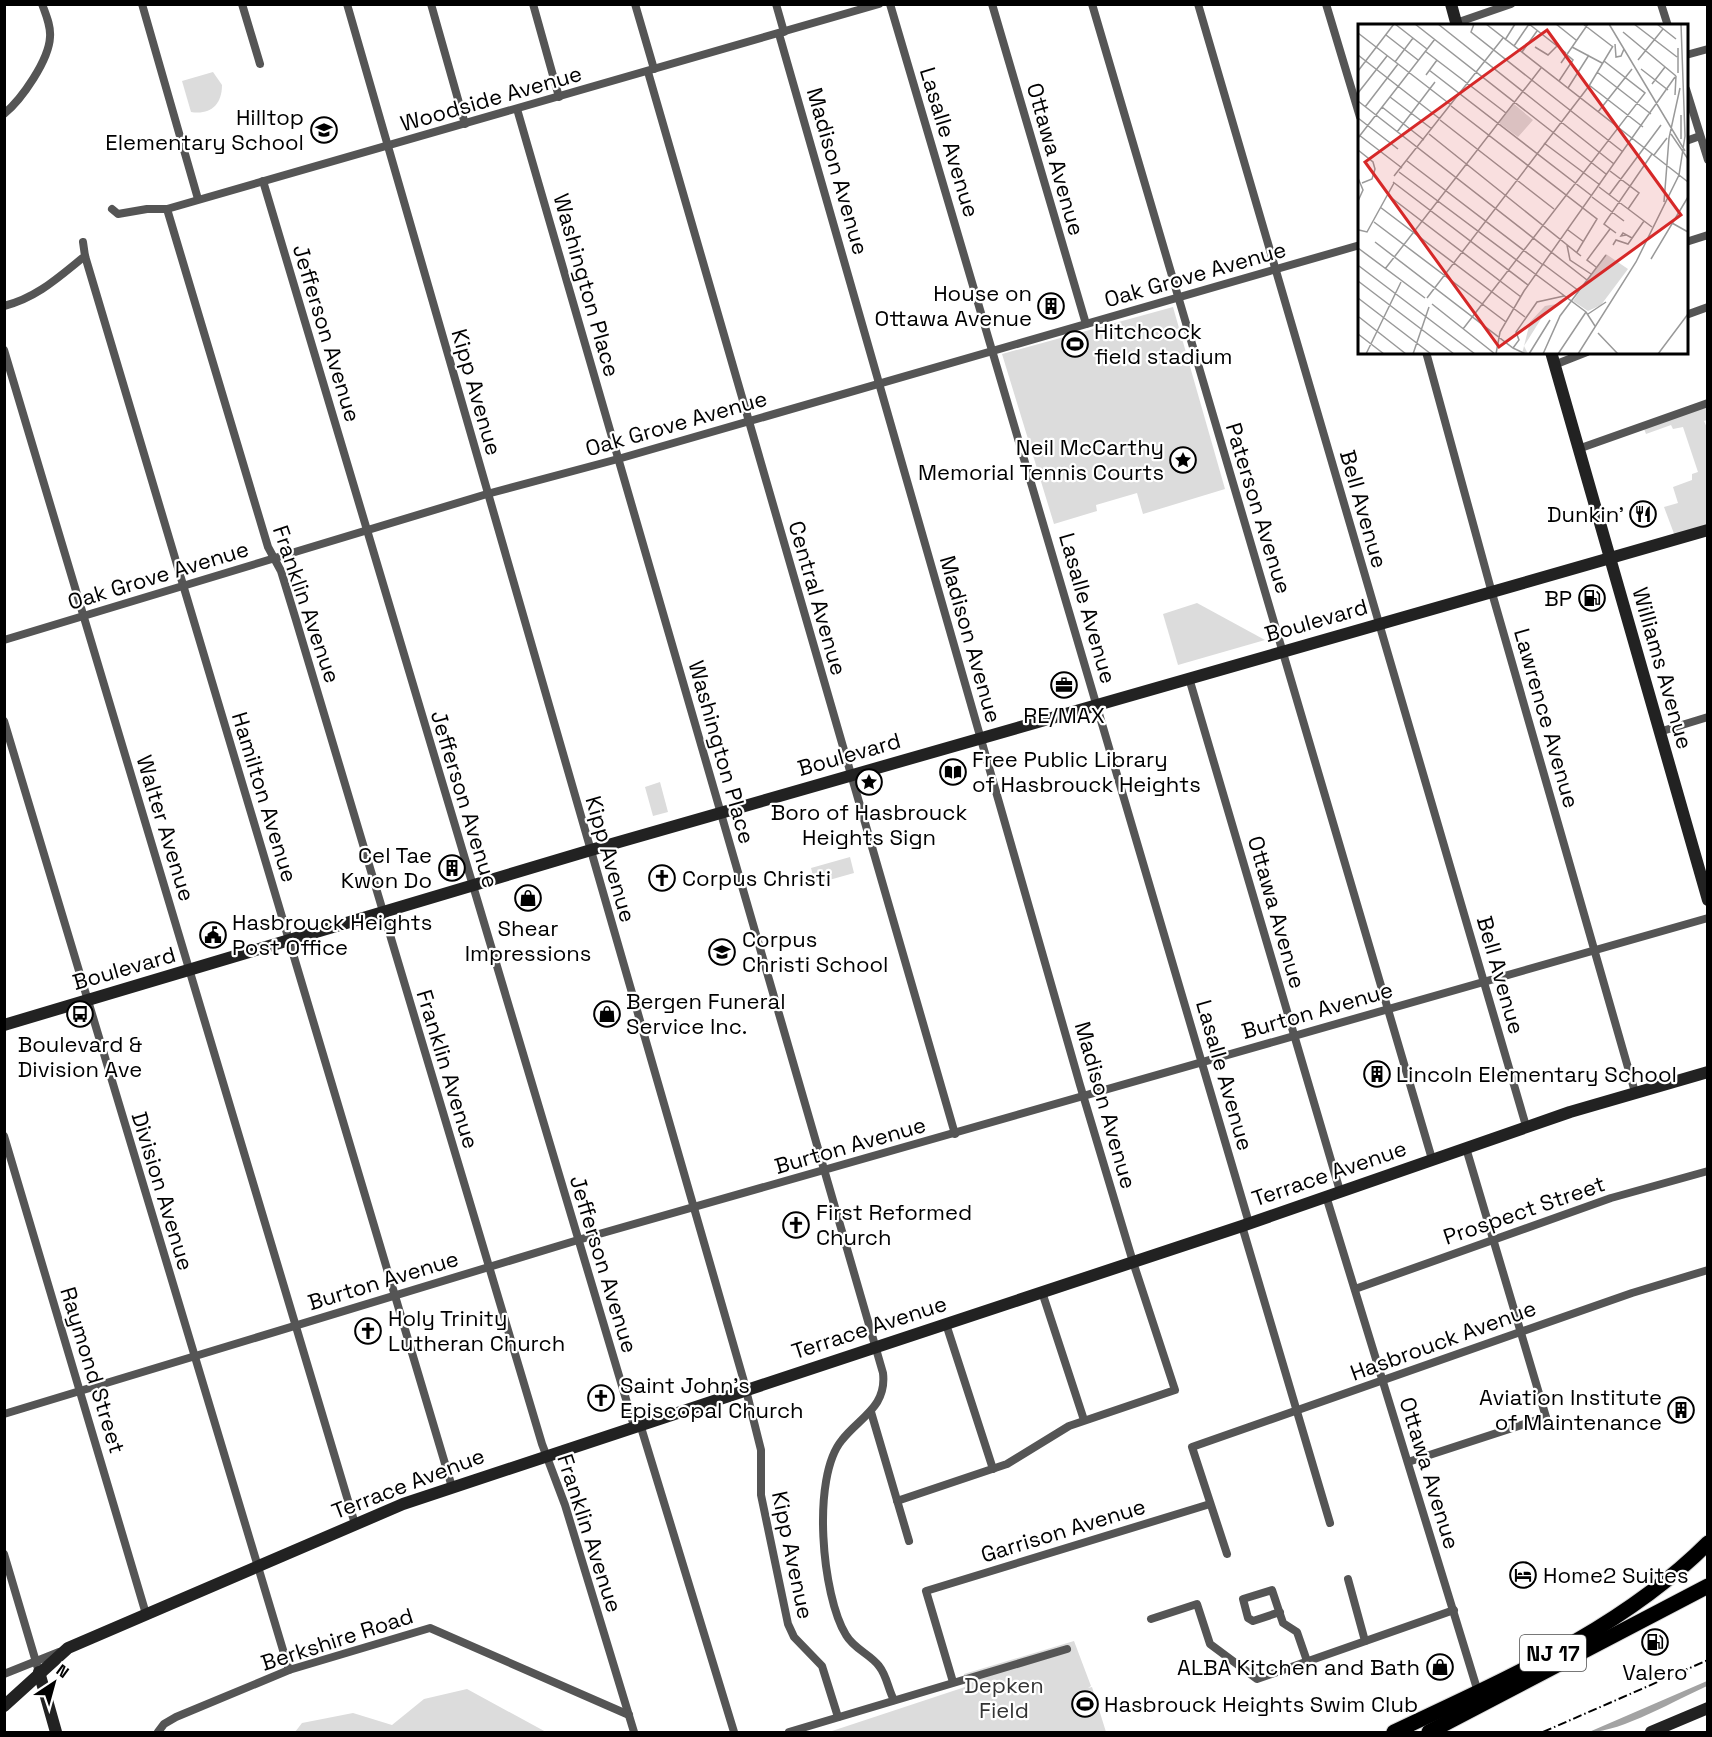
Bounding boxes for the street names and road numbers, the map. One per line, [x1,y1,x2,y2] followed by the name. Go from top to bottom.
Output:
[397,59,585,137] street label: Woodside Avenue
[914,64,986,220] street label: Lasalle Avenue
[1021,79,1091,239] street label: Ottawa Avenue
[801,84,875,258] street label: Madison Avenue
[547,190,627,380] street label: Washington Place
[1101,235,1289,313] street label: Oak Grove Avenue
[287,241,367,425] street label: Jefferson Avenue
[446,326,508,458] street label: Kipp Avenue
[582,384,770,462] street label: Oak Grove Avenue
[1220,419,1298,597] street label: Paterson Avenue
[1334,447,1394,571] street label: Bell Avenue
[783,517,853,679] street label: Central Avenue
[267,521,347,687] street label: Franklin Avenue
[1053,529,1123,687] street label: Lasalle Avenue
[64,534,252,616] street label: Oak Grove Avenue
[934,552,1008,726] street label: Madison Avenue
[1627,584,1699,752] street label: Williams Avenue
[1261,592,1371,648] street label: Boulevard
[1508,625,1586,811] street label: Lawrence Avenue
[682,657,762,847] street label: Washington Place
[425,707,505,891] street label: Jefferson Avenue
[226,708,304,886] street label: Hamilton Avenue
[794,726,904,782] street label: Boulevard
[131,752,201,904] street label: Walter Avenue
[580,793,642,925] street label: Kipp Avenue
[1242,832,1312,992] street label: Ottawa Avenue
[1471,913,1531,1037] street label: Bell Avenue
[69,940,179,996] street label: Boulevard
[1238,975,1396,1045] street label: Burton Avenue
[410,986,486,1152] street label: Franklin Avenue
[1190,996,1260,1154] street label: Lasalle Avenue
[1069,1018,1143,1192] street label: Madison Avenue
[126,1108,200,1274] street label: Division Avenue
[771,1110,929,1180] street label: Burton Avenue
[1248,1133,1410,1213] street label: Terrace Avenue
[1439,1169,1609,1251] street label: Prospect Street
[564,1172,644,1356] street label: Jefferson Avenue
[304,1244,462,1316] street label: Burton Avenue
[54,1283,132,1457] street label: Raymond Street
[788,1289,950,1365] street label: Terrace Avenue
[1346,1293,1540,1387] street label: Hasbrouck Avenue
[1394,1394,1466,1552] street label: Ottawa Avenue
[328,1441,488,1525] street label: Terrace Avenue
[551,1450,629,1616] street label: Franklin Avenue
[766,1488,820,1622] street label: Kipp Avenue
[977,1492,1149,1568] street label: Garrison Avenue
[257,1601,417,1677] street label: Berkshire Road
[1520,1635,1586,1671] road number: NJ 17

